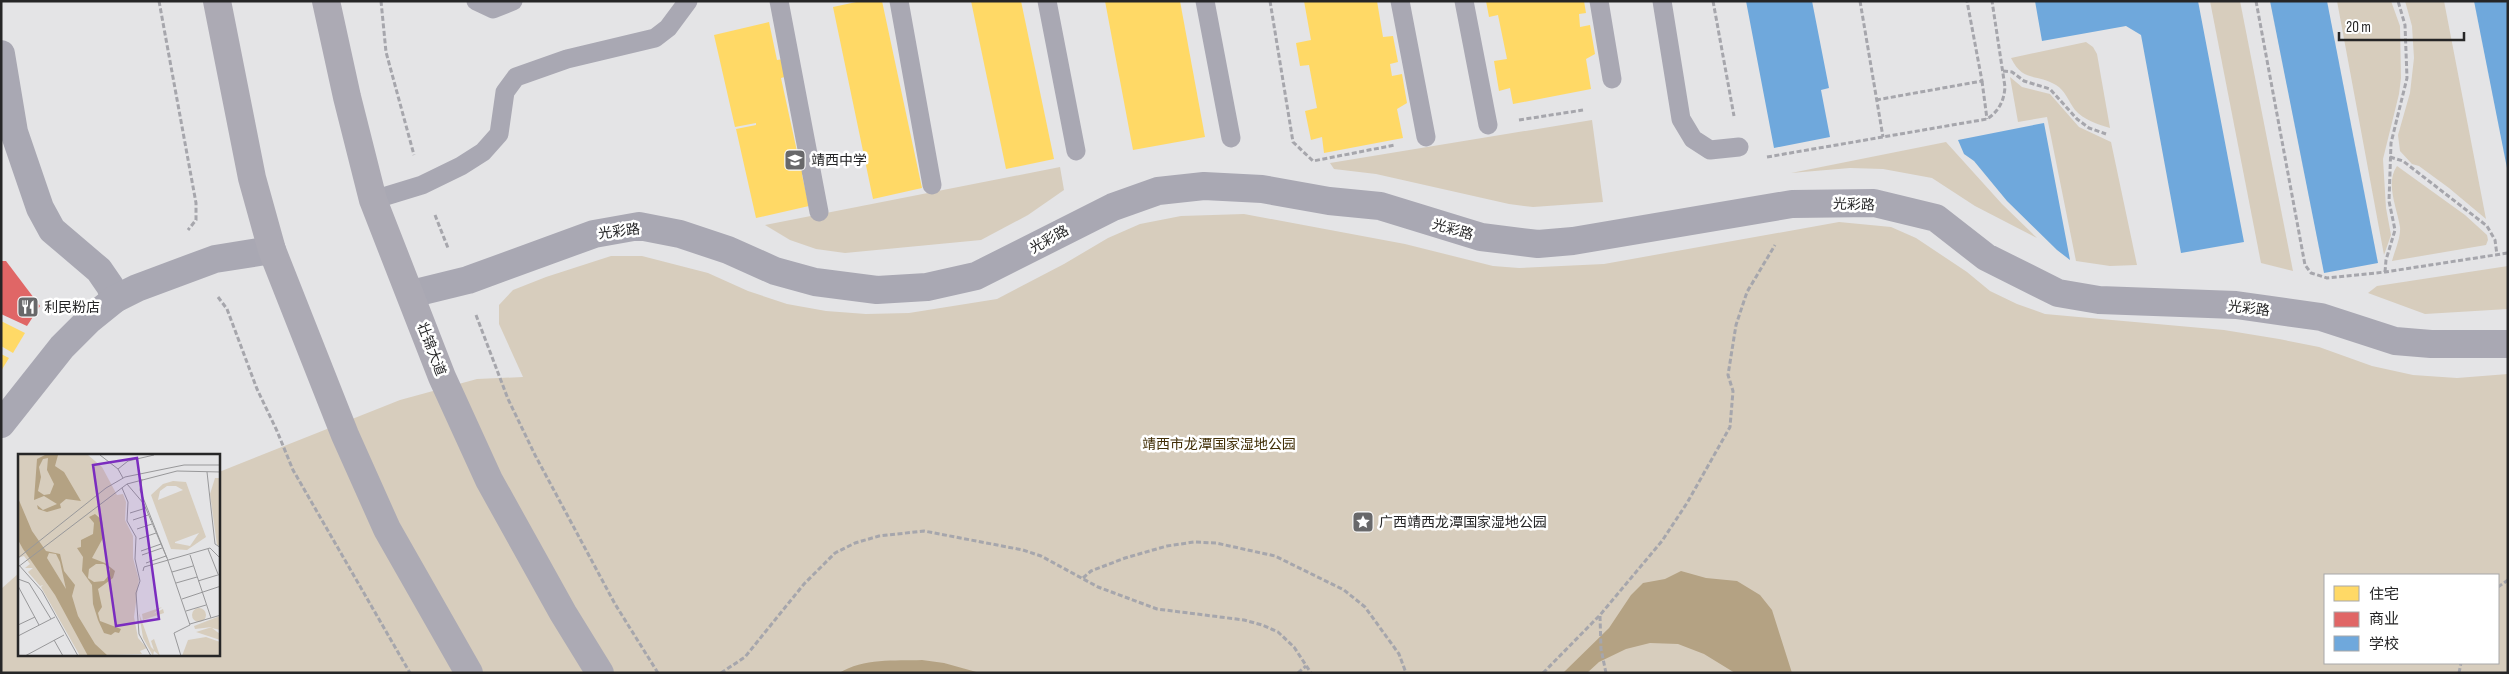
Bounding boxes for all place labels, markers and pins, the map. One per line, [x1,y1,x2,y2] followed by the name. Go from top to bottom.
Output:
[783,148,807,172] school or university icon: 靖西中学
[811,152,867,169] place label: 靖西中学
[16,295,40,319] restaurant icon: 利民粉店
[44,299,100,316] place label: 利民粉店
[1351,510,1375,534] place icon: 广西靖西龙潭国家湿地公园
[1379,514,1547,531] place label: 广西靖西龙潭国家湿地公园

